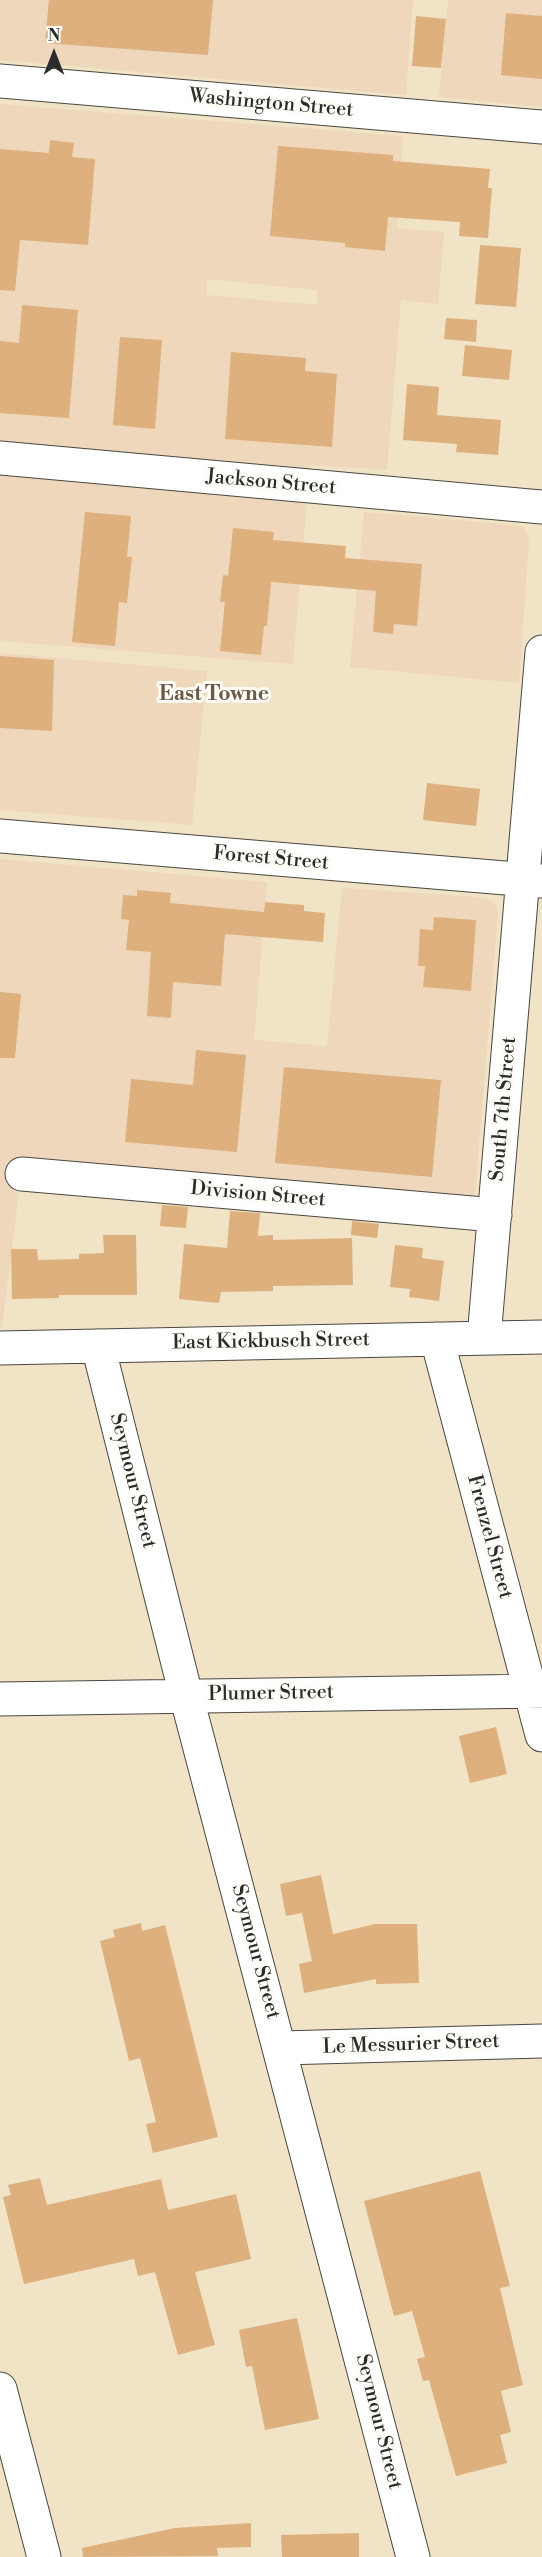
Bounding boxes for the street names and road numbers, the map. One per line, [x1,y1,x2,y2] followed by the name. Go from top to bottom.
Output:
[188,85,354,123] street label: Washington Street
[205,465,337,501] street label: Jackson Street
[212,842,330,876] street label: Forest Street
[486,1036,522,1182] street label: South 7th Street
[189,1177,327,1213] street label: Division Street
[172,1328,370,1356] street label: East Kickbusch Street
[104,1411,160,1551] street label: Seymour Street
[461,1472,517,1602] street label: Frenzel Street
[208,1681,334,1707] street label: Plumer Street
[225,1882,285,2022] street label: Seymour Street
[322,2030,500,2060] street label: Le Messurier Street
[350,2352,406,2492] street label: Seymour Street

